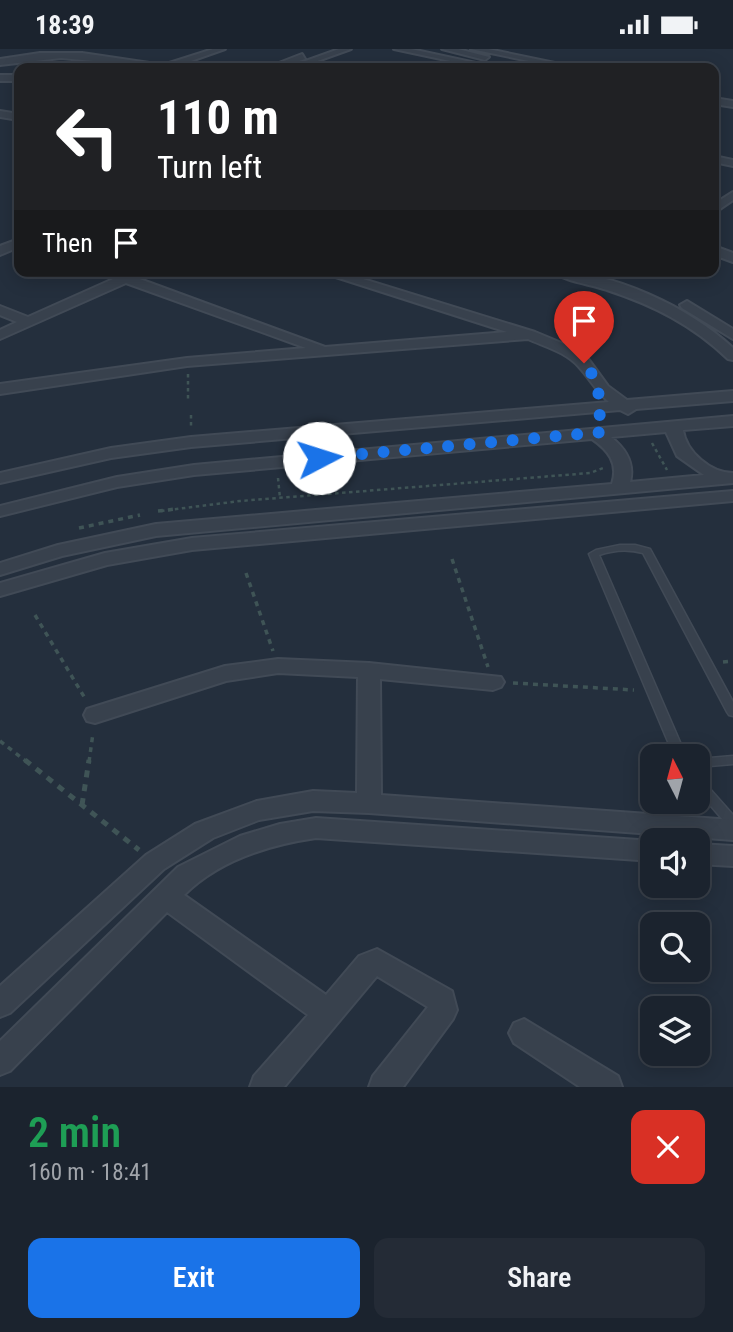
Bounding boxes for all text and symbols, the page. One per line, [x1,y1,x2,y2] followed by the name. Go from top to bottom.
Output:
[35,10,95,40] text: 18:39
[157,89,279,146] text: 110 m
[42,91,133,182] icon: left
[157,148,262,186] text: Turn left
[107,224,145,262] icon: arrive
[42,228,93,258] text: Then
[554,291,614,363] pin
[565,302,603,340] icon: arrive
[282,421,356,495] position arrow
[640,744,710,814] north arrow
[640,744,710,1066] map controls
[640,828,710,898] button: sound
[640,912,710,982] button: search
[640,996,710,1066] button: layers
[28,1108,121,1157] text: 2 min
[631,1110,705,1184] button: close
[28,1159,152,1186] text: 160 m · 18:41
[28,1238,360,1318] button: Exit
[374,1238,705,1318] button: Share

